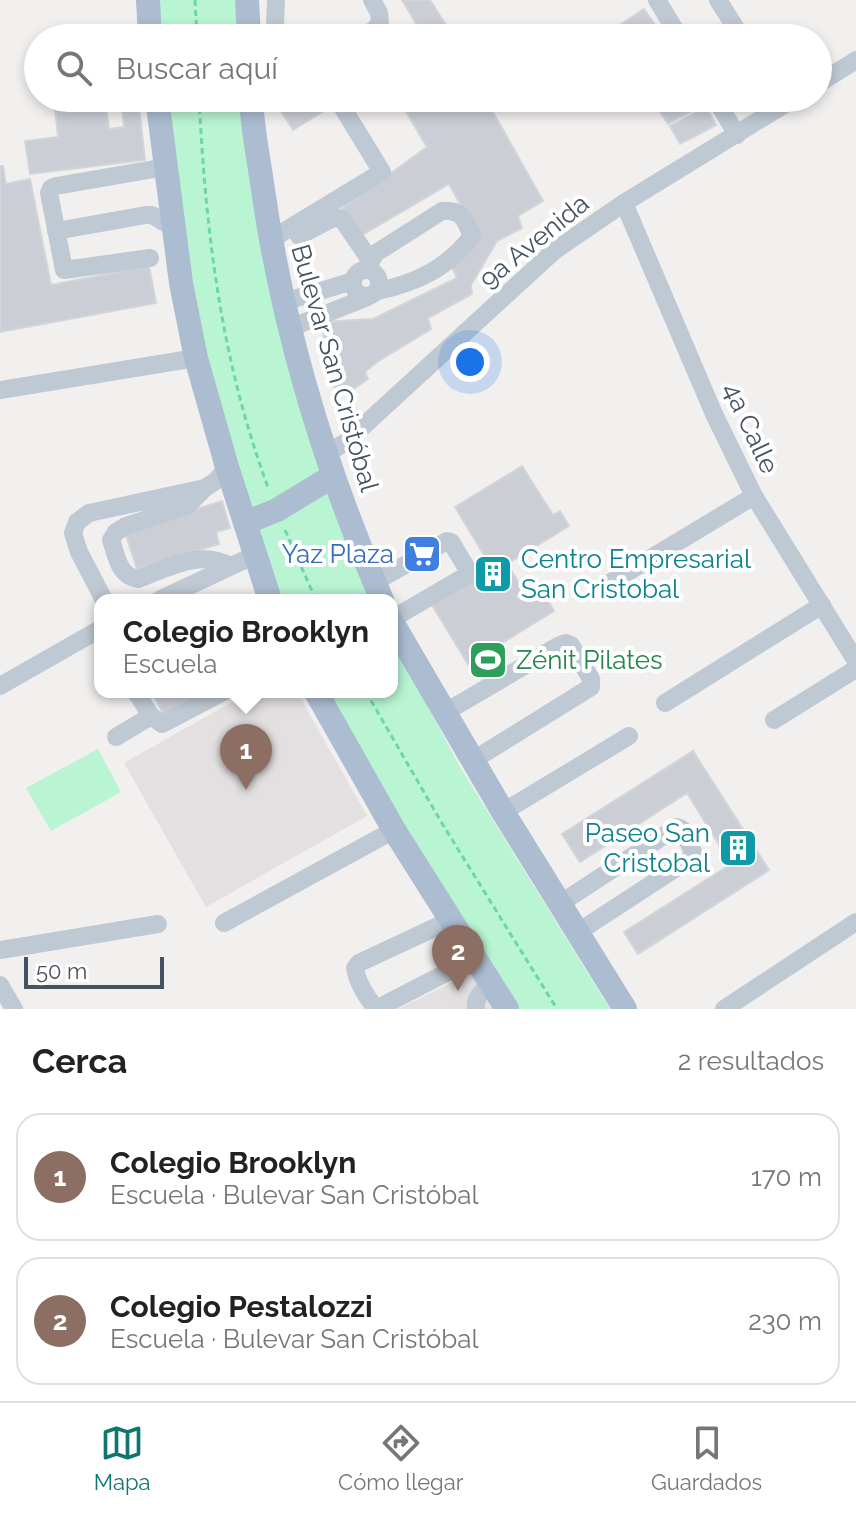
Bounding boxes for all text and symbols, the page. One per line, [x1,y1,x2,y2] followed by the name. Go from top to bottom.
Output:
[24,24,832,112] search box
[52,46,96,90] icon: search
[116,51,278,86] text: Buscar aquí
[473,188,595,294] street label: 9a Avenida
[285,241,385,496] street label: Bulevar San Cristóbal
[450,342,490,382] your location
[717,378,785,478] street label: 4a Calle
[401,533,443,575] supermarket icon: Yaz Plaza
[281,539,394,569] place label: Yaz Plaza
[521,544,752,604] place label: Centro Empresarial San Cristobal
[472,553,514,595] building icon: Centro Empresarial San Cristobal
[94,594,398,698] popup
[123,614,369,649] text: Colegio Brooklyn
[467,639,509,681] sports icon: Zénit Pilates
[516,645,663,675] place label: Zénit Pilates
[123,649,217,679] text: Escuela
[220,724,272,790] pin: 1
[585,818,711,878] place label: Paseo San Cristobal
[717,827,759,869] building icon: Paseo San Cristobal
[432,925,484,991] pin: 2
[24,953,164,989] scale bar
[36,958,87,984] text: 50 m
[32,1041,127,1081] text: Cerca
[678,1046,824,1076] text: 2 resultados
[110,1145,357,1180] text: Colegio Brooklyn
[54,1162,66,1192] text: 1
[751,1162,822,1192] text: 170 m
[110,1180,478,1210] text: Escuela · Bulevar San Cristóbal
[110,1289,373,1324] text: Colegio Pestalozzi
[53,1306,67,1336] text: 2
[748,1306,822,1336] text: 230 m
[110,1324,478,1354] text: Escuela · Bulevar San Cristóbal
[94,1421,151,1495] tab: Mapa
[338,1421,463,1495] tab: Cómo llegar
[651,1421,762,1495] tab: Guardados

